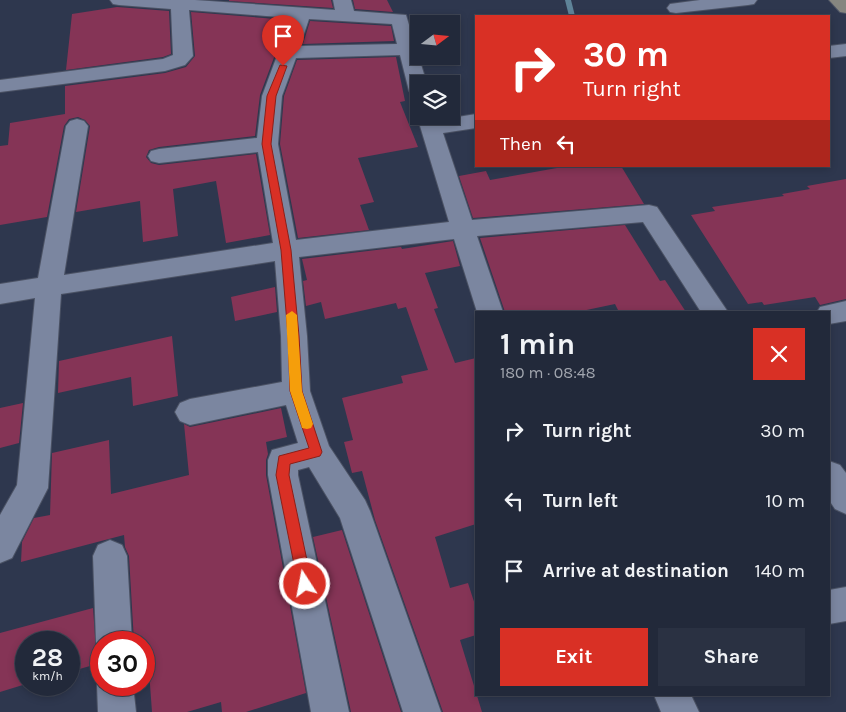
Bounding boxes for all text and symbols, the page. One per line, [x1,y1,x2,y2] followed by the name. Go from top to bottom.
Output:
[262,15,304,66] pin
[410,15,460,65] north arrow
[410,15,460,125] map controls
[269,22,297,50] icon: arrive
[583,34,669,75] text: 30 m
[500,35,565,100] icon: right
[410,75,460,125] button: layers
[583,76,681,102] text: Turn right
[552,130,580,158] icon: left
[500,133,542,155] text: Then
[500,326,575,362] text: 1 min
[753,328,805,380] button: close
[500,363,596,382] text: 180 m · 08:48
[500,417,528,445] icon: right
[543,420,632,442] text: Turn right
[760,420,805,442] text: 30 m
[500,487,528,515] icon: left
[543,490,618,512] text: Turn left
[765,490,805,512] text: 10 m
[278,557,330,609] position arrow
[500,557,528,585] icon: arrive
[543,560,729,582] text: Arrive at destination
[755,560,805,582] text: 140 m
[500,628,648,686] button: Exit
[658,628,805,686] button: Share
[90,631,155,696] speed limit sign: 30
[32,643,63,672] text: 28
[32,669,63,683] text: km/h

